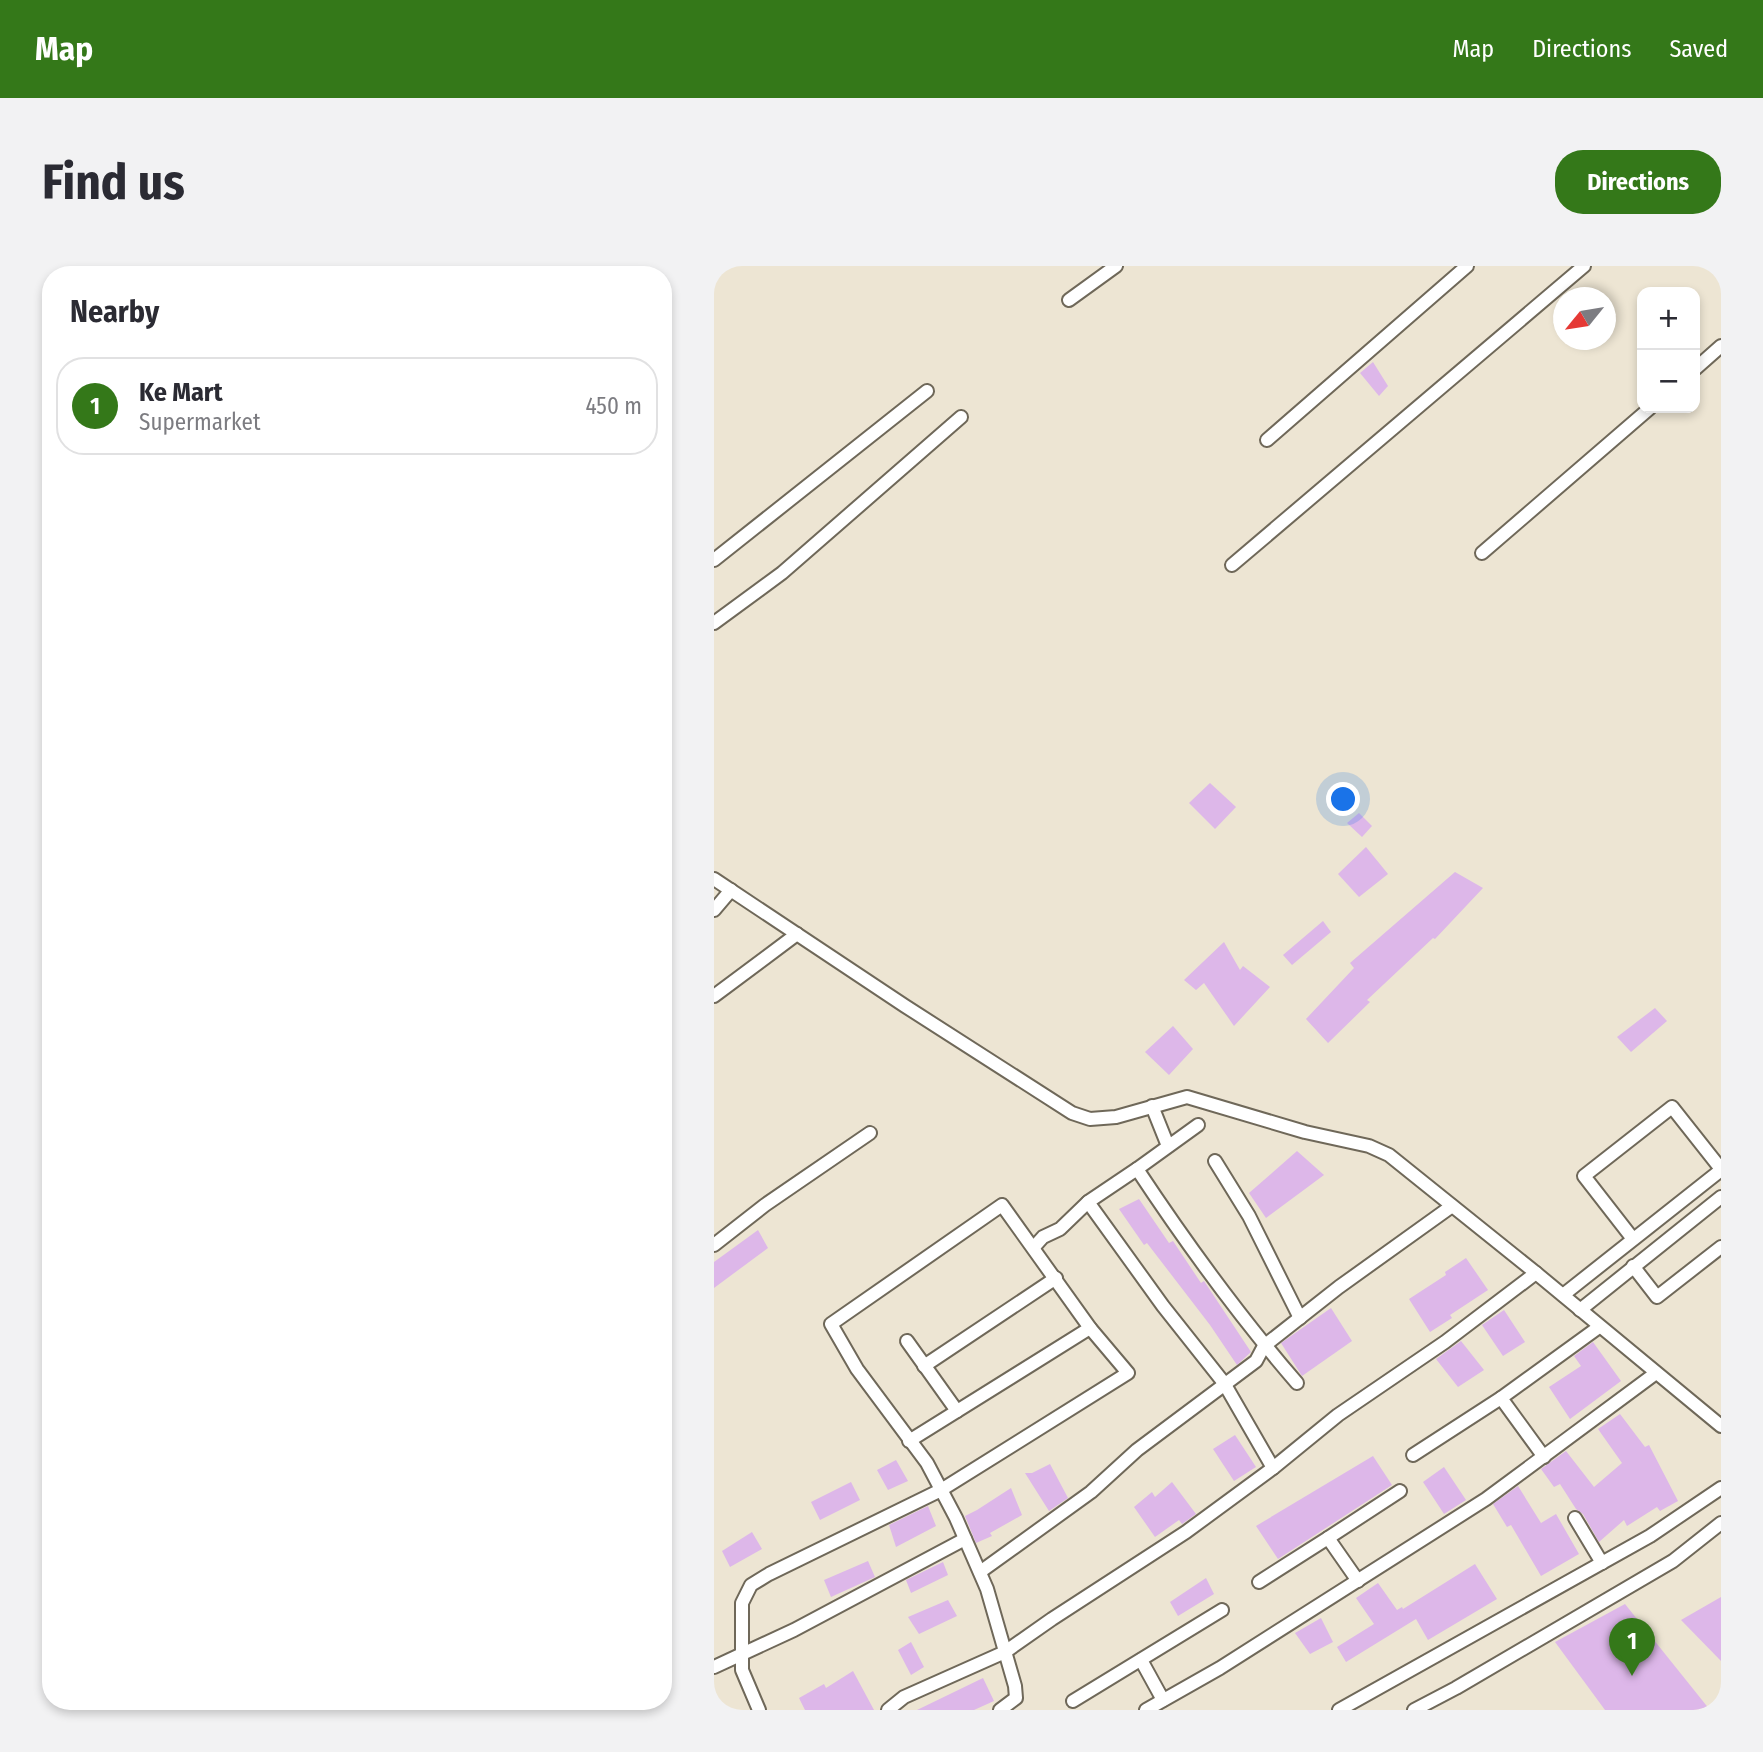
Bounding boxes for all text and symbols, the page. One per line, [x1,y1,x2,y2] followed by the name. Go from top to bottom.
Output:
[35,29,93,69] text: Map
[1453,35,1494,63] text: Map
[1532,35,1631,63] text: Directions
[1669,35,1728,63] text: Saved
[1555,150,1721,214] button: Directions
[42,153,185,212] text: Find us
[1553,287,1616,350] north arrow
[1637,287,1700,413] map controls
[1637,287,1700,350] button: +
[70,294,159,330] text: Nearby
[1637,350,1700,413] button: −
[139,377,223,408] text: Ke Mart
[90,392,100,420] text: 1
[585,392,642,420] text: 450 m
[139,408,260,436] text: Supermarket
[1326,782,1360,816] your location
[1609,1618,1655,1676] pin: 1

